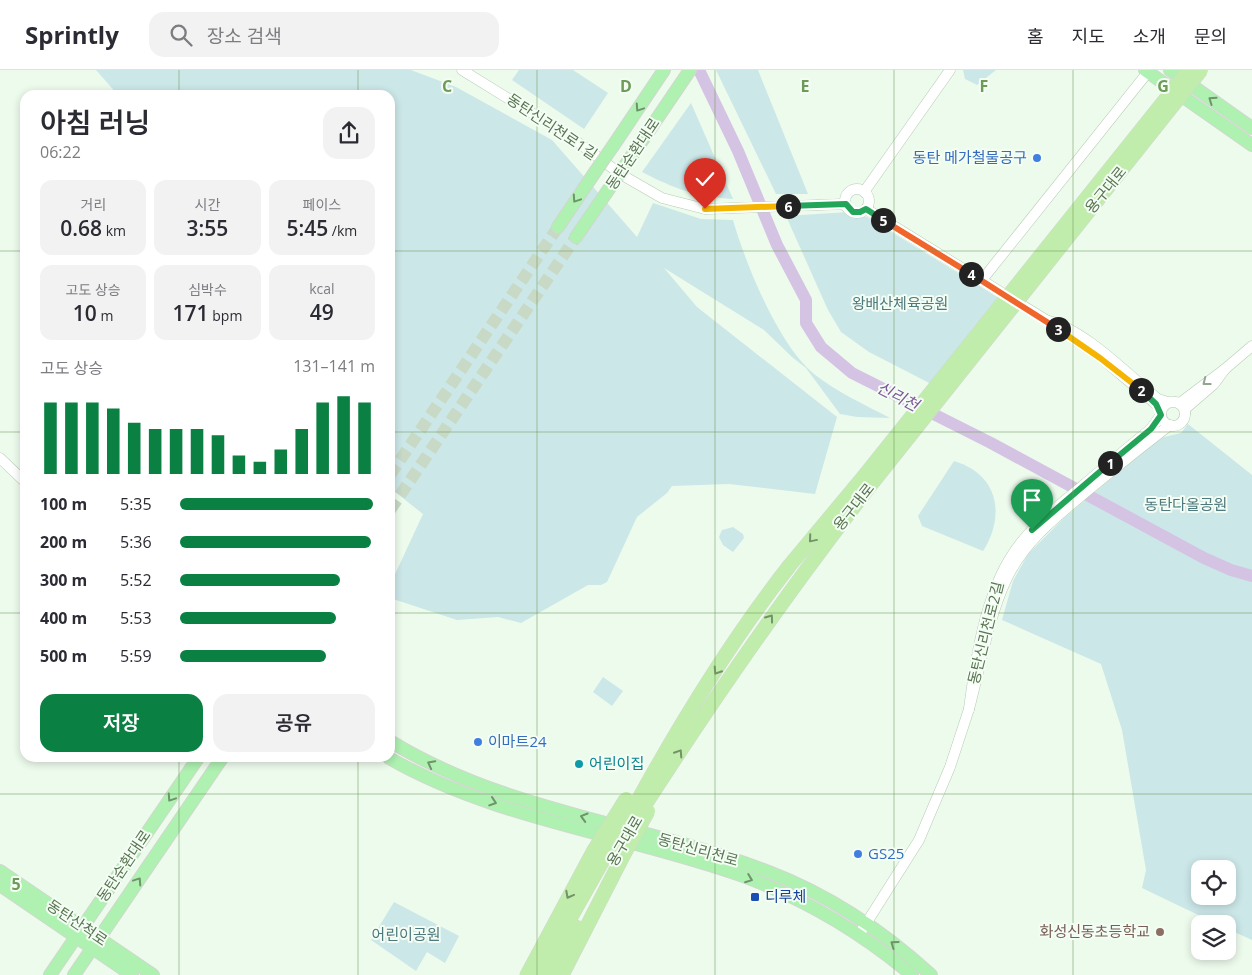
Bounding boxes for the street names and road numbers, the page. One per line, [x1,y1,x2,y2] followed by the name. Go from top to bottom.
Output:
[503,88,602,164] street label: 동탄신리천로1길
[601,114,664,193] street label: 동탄순환대로
[1080,162,1130,217] street label: 용구대로
[828,478,878,534] street label: 용구대로
[963,579,1007,686] street label: 동탄신리천로2길
[602,812,647,869] street label: 용구대로
[92,826,155,905] street label: 동탄순환대로
[656,828,741,870] street label: 동탄신리천로
[43,895,112,950] street label: 동탄산척로

